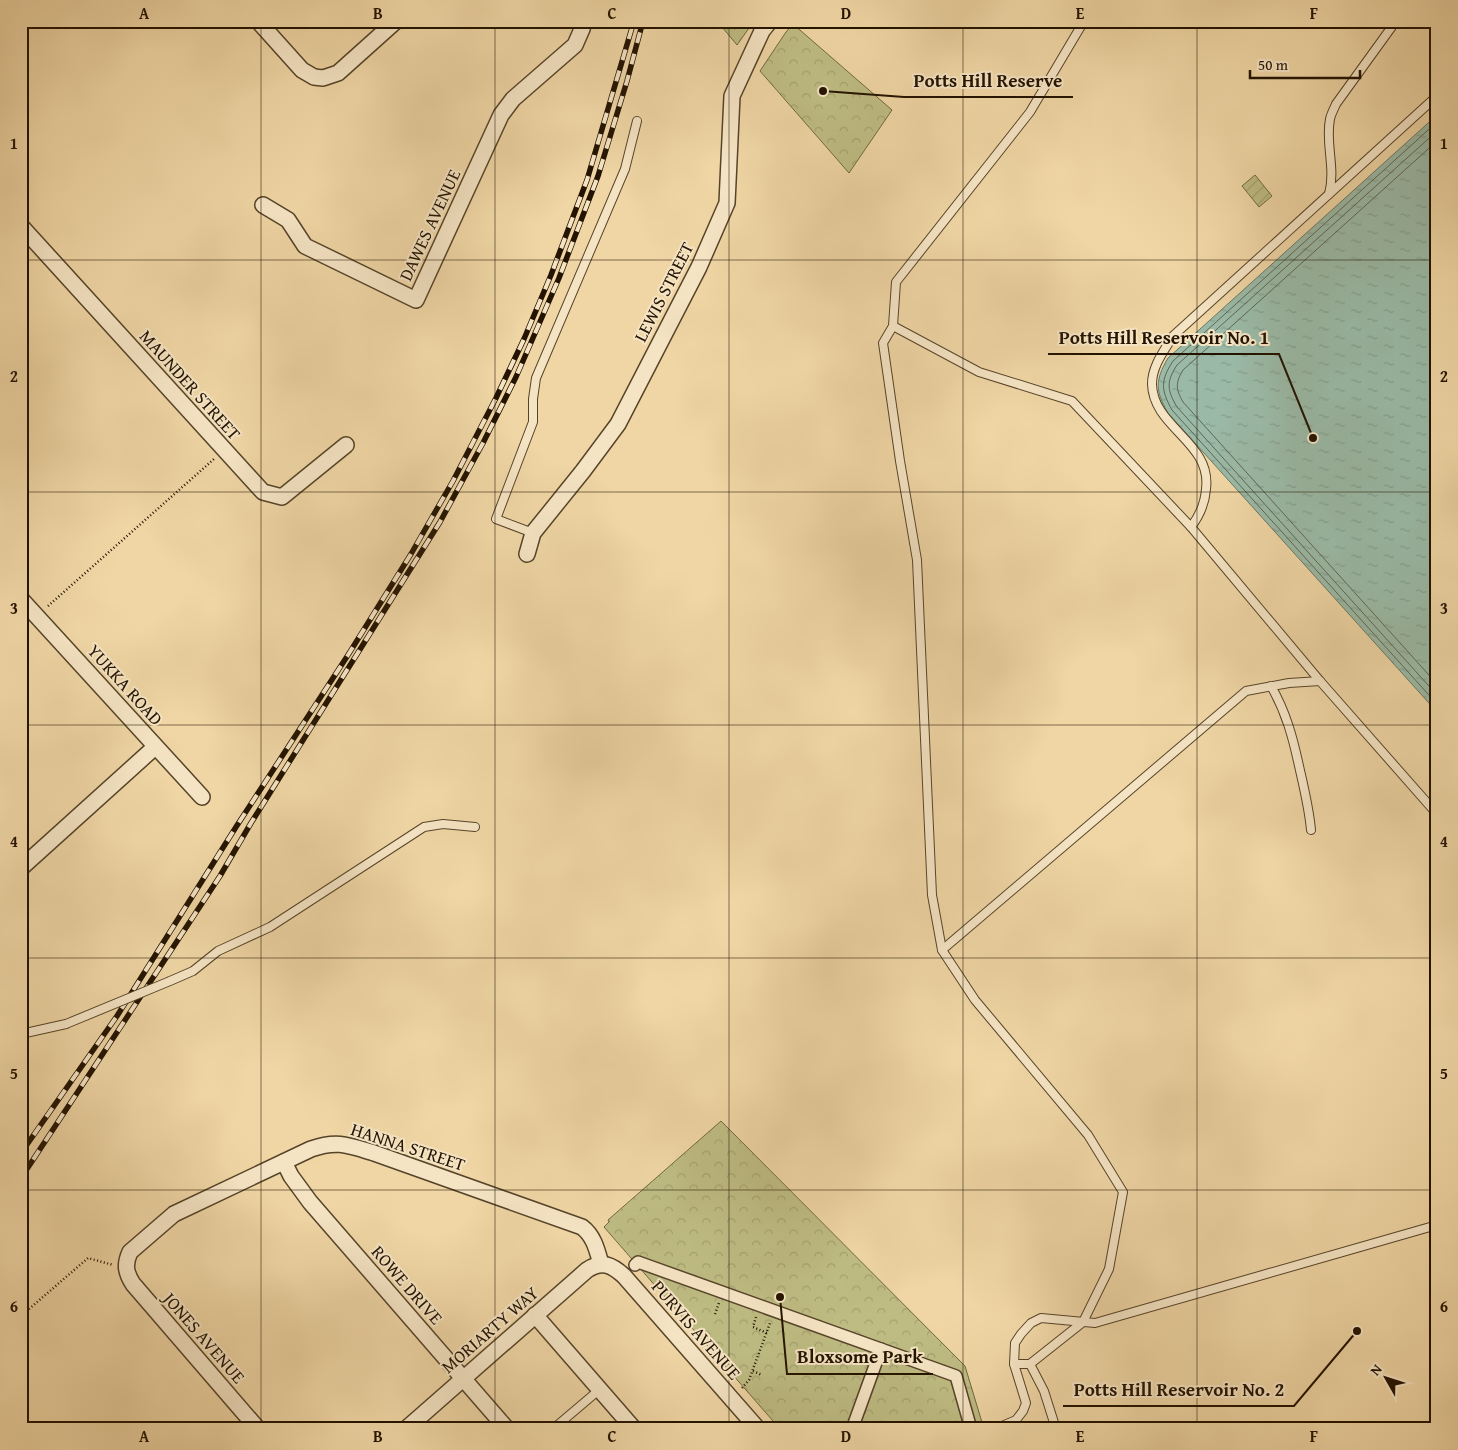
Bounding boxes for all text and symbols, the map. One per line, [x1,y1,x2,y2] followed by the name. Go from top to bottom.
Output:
[139,1,150,25] text: A
[373,1,383,25] text: B
[607,1,617,25] text: C
[841,1,851,25] text: D
[1076,1,1085,25] text: E
[1310,1,1318,25] text: F
[1250,48,1360,80] scale bar
[1258,54,1289,75] text: 50 m
[904,63,1073,97] callout: Potts Hill Reserve
[914,66,1062,94] text: Potts Hill Reserve
[10,131,18,155] text: 1
[1440,131,1448,155] text: 1
[392,164,467,285] street label: DAWES AVENUE
[627,237,700,346] street label: LEWIS STREET
[1048,320,1279,354] callout: Potts Hill Reservoir No. 1
[133,323,247,446] street label: MAUNDER STREET
[1059,323,1269,351] text: Potts Hill Reservoir No. 1
[10,364,18,388] text: 2
[1440,364,1448,388] text: 2
[10,596,18,620] text: 3
[1440,596,1448,620] text: 3
[81,638,169,731] street label: YUKKA ROAD
[10,829,18,853] text: 4
[1440,829,1448,853] text: 4
[10,1061,18,1085] text: 5
[1440,1061,1448,1085] text: 5
[347,1115,469,1178] street label: HANNA STREET
[365,1239,450,1330] street label: ROWE DRIVE
[645,1274,747,1385] street label: PURVIS AVENUE
[435,1279,544,1380] street label: MORIARTY WAY
[156,1285,252,1389] street label: JONES AVENUE
[10,1294,18,1318] text: 6
[1440,1294,1448,1318] text: 6
[787,1340,933,1374] callout: Bloxsome Park
[797,1342,923,1370] text: Bloxsome Park
[1360,1352,1410,1402] north arrow
[1365,1359,1387,1380] text: N
[1063,1372,1294,1406] callout: Potts Hill Reservoir No. 2
[1074,1375,1284,1403] text: Potts Hill Reservoir No. 2
[139,1424,150,1448] text: A
[373,1424,383,1448] text: B
[607,1424,617,1448] text: C
[841,1424,851,1448] text: D
[1076,1424,1085,1448] text: E
[1310,1424,1318,1448] text: F

